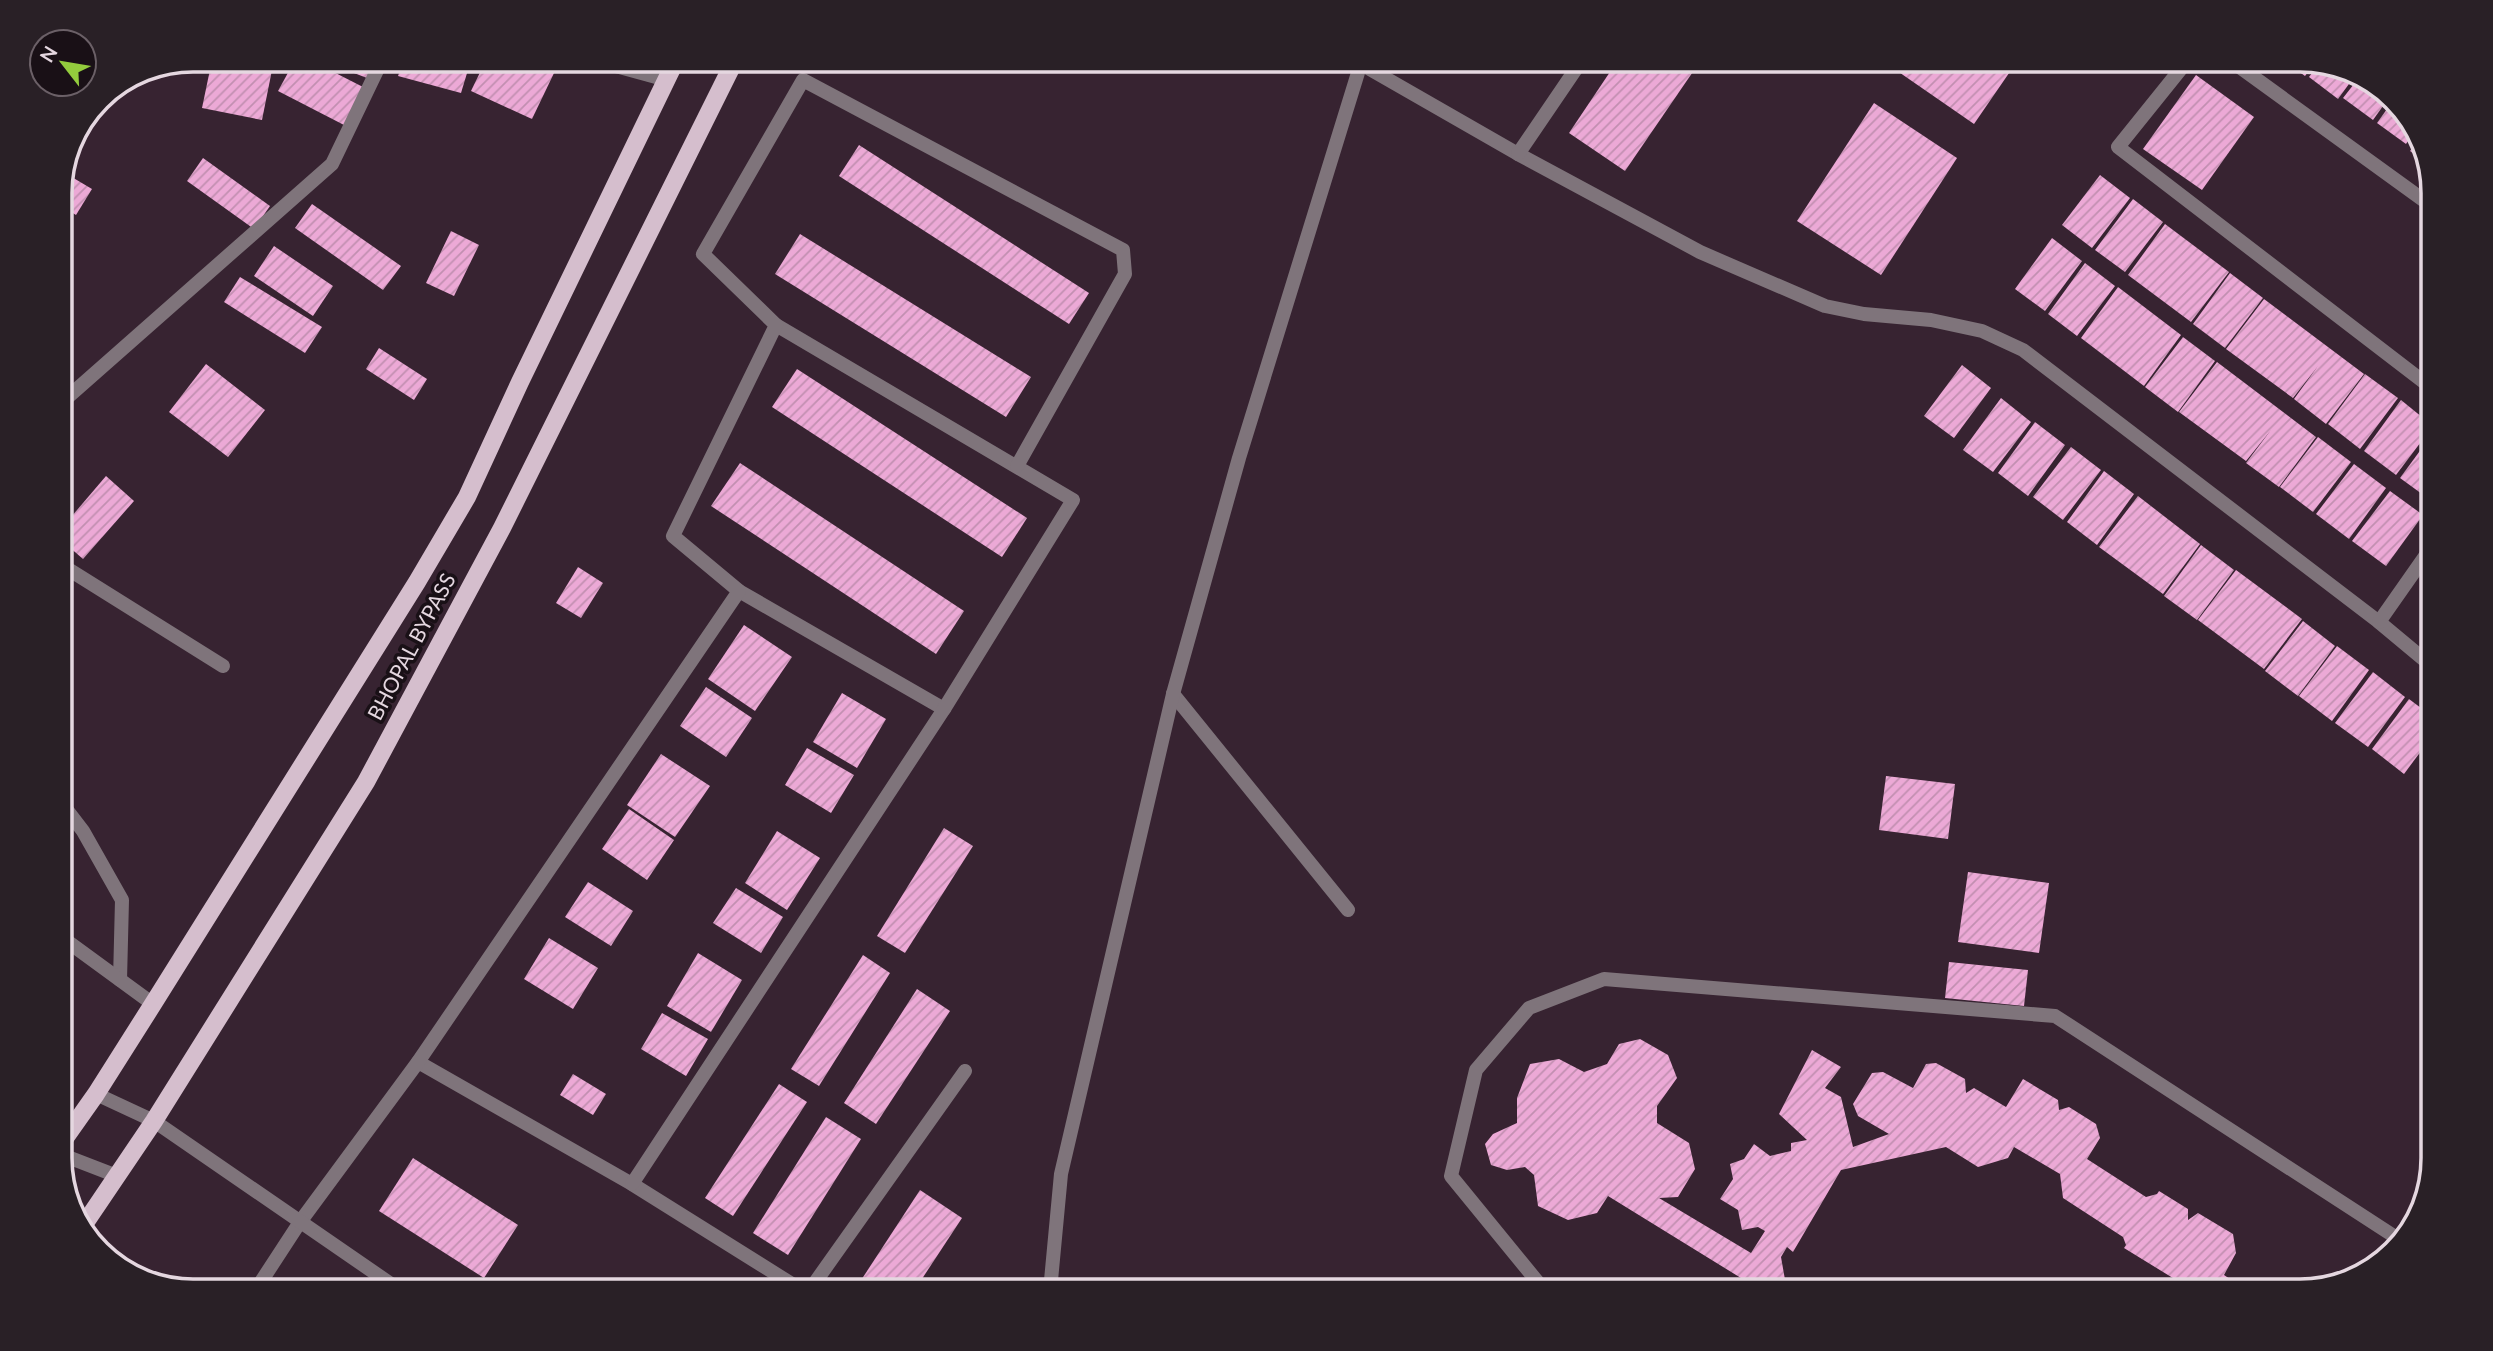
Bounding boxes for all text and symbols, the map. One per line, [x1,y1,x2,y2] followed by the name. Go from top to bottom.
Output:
[28,28,98,98] north arrow
[34,42,62,66] text: N
[361,569,460,724] street label: BHOPAL BYPASS

